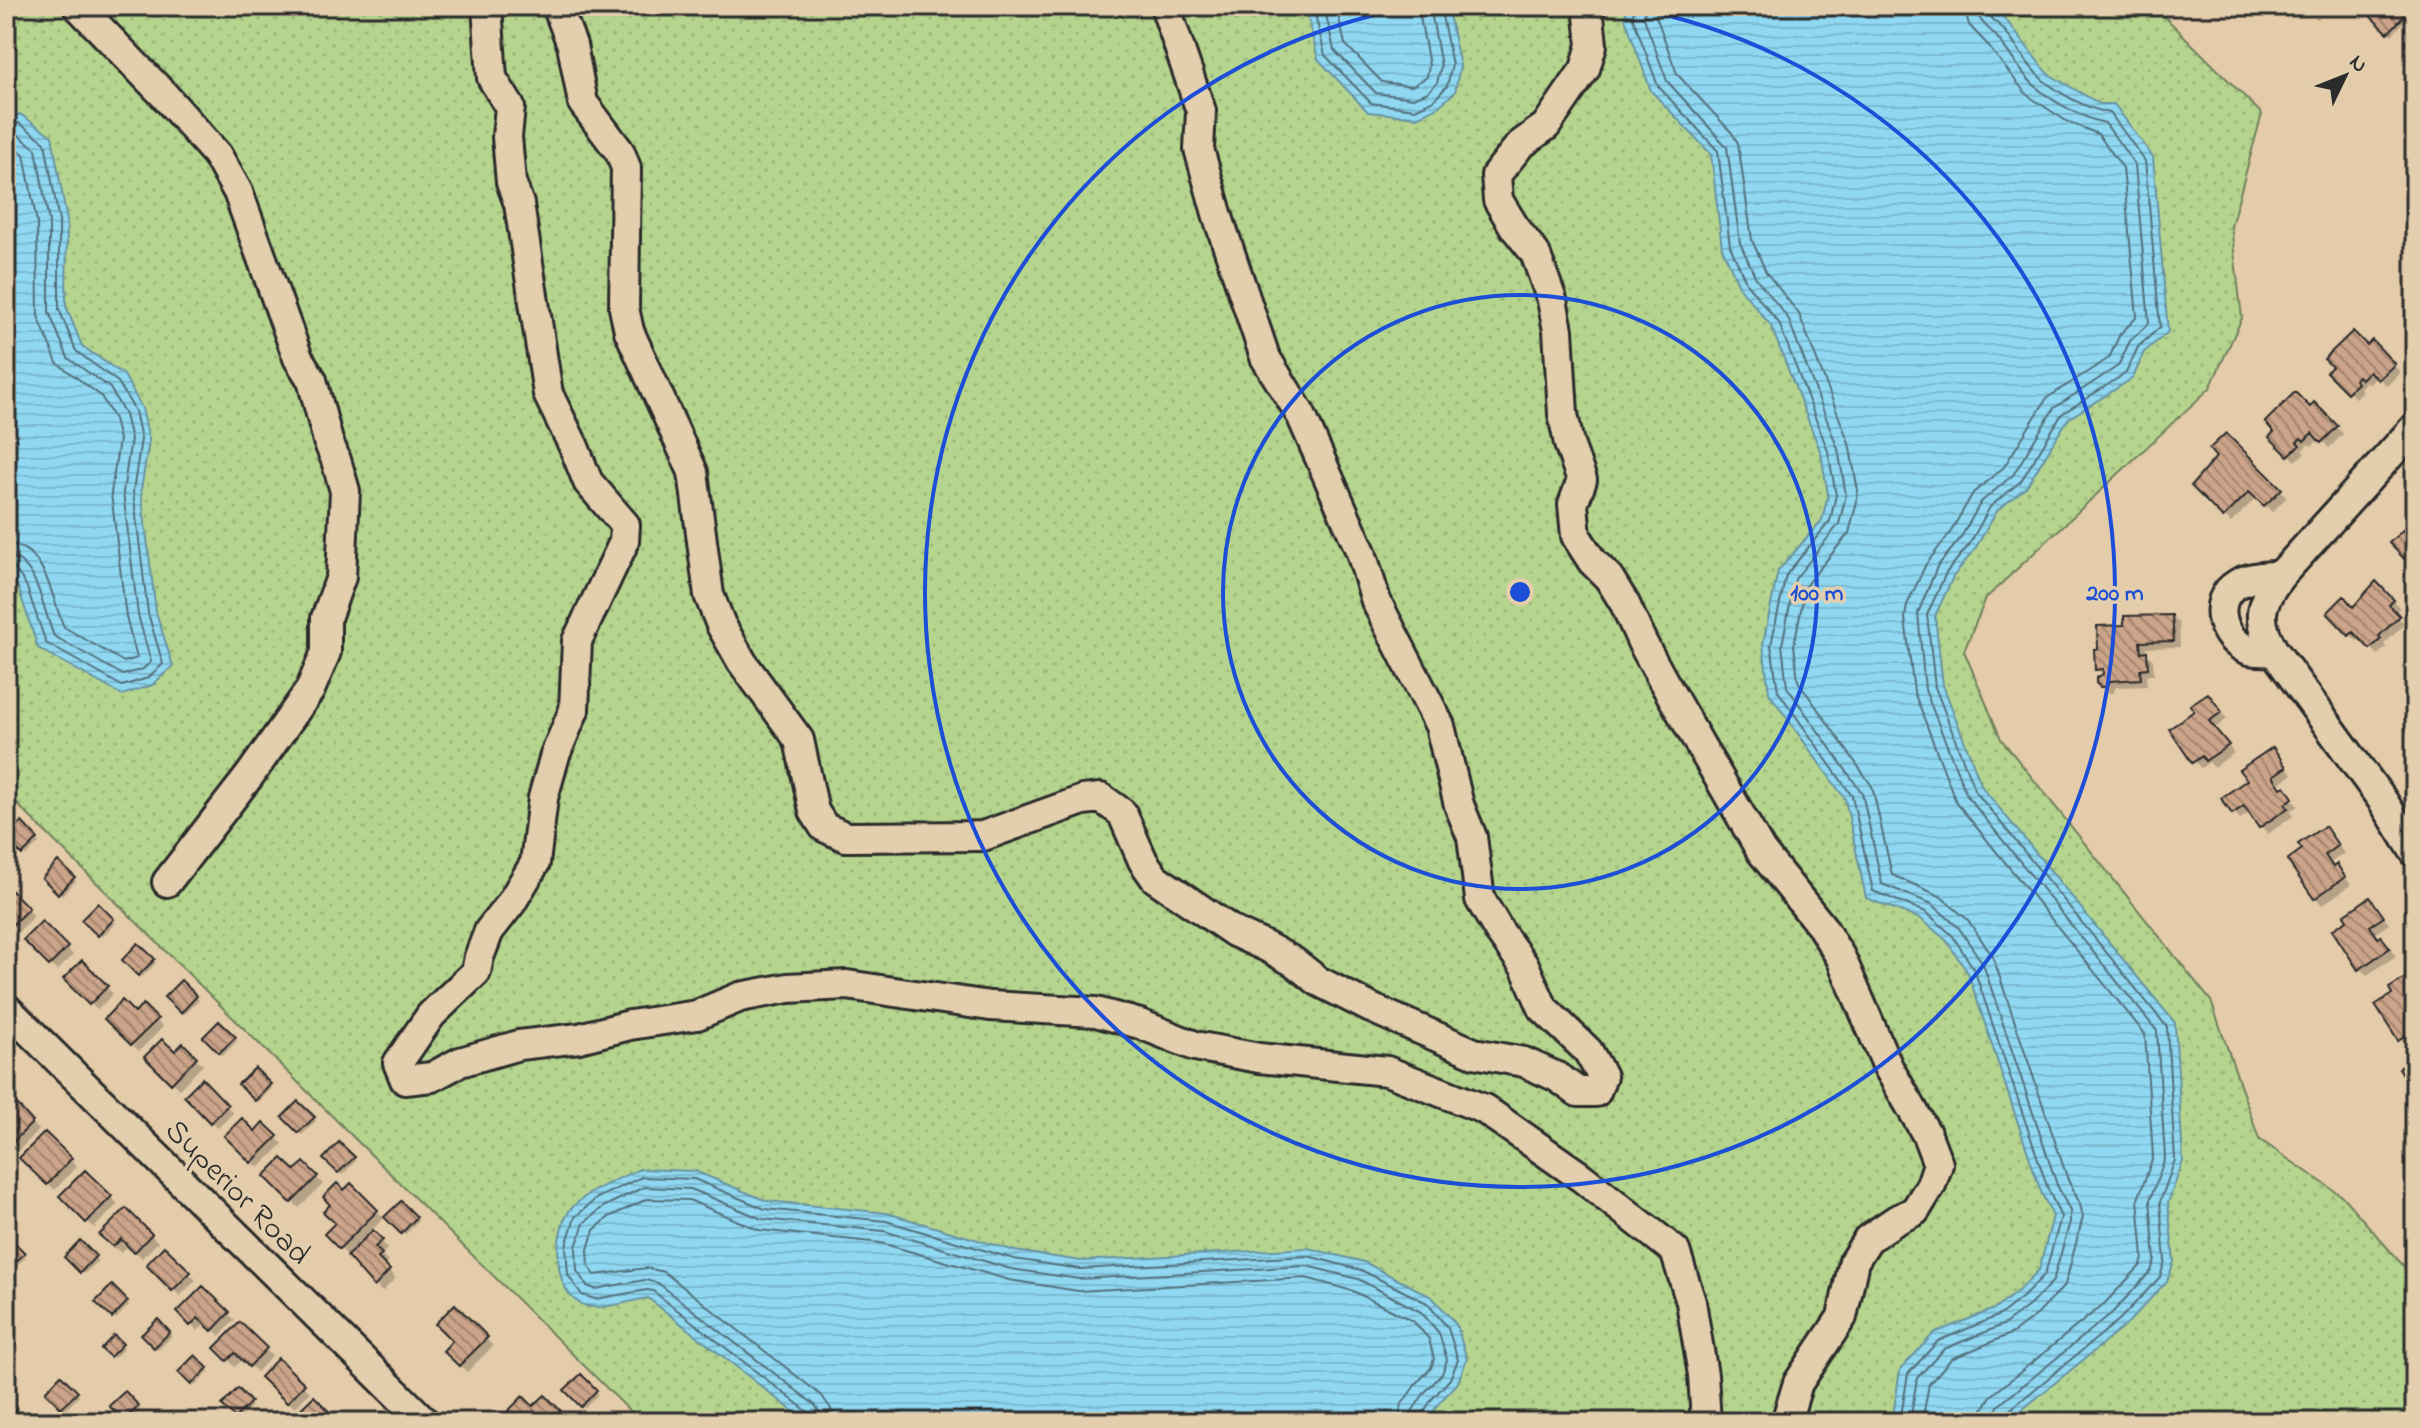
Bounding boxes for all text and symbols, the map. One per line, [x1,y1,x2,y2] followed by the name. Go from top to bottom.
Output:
[2305,36,2385,116] north arrow
[2341,48,2374,81] text: N
[1791,577,1844,612] text: 100 m
[2085,577,2144,612] text: 200 m
[1506,578,1534,606] centre of rings
[153,1110,320,1277] street label: Superior Road

